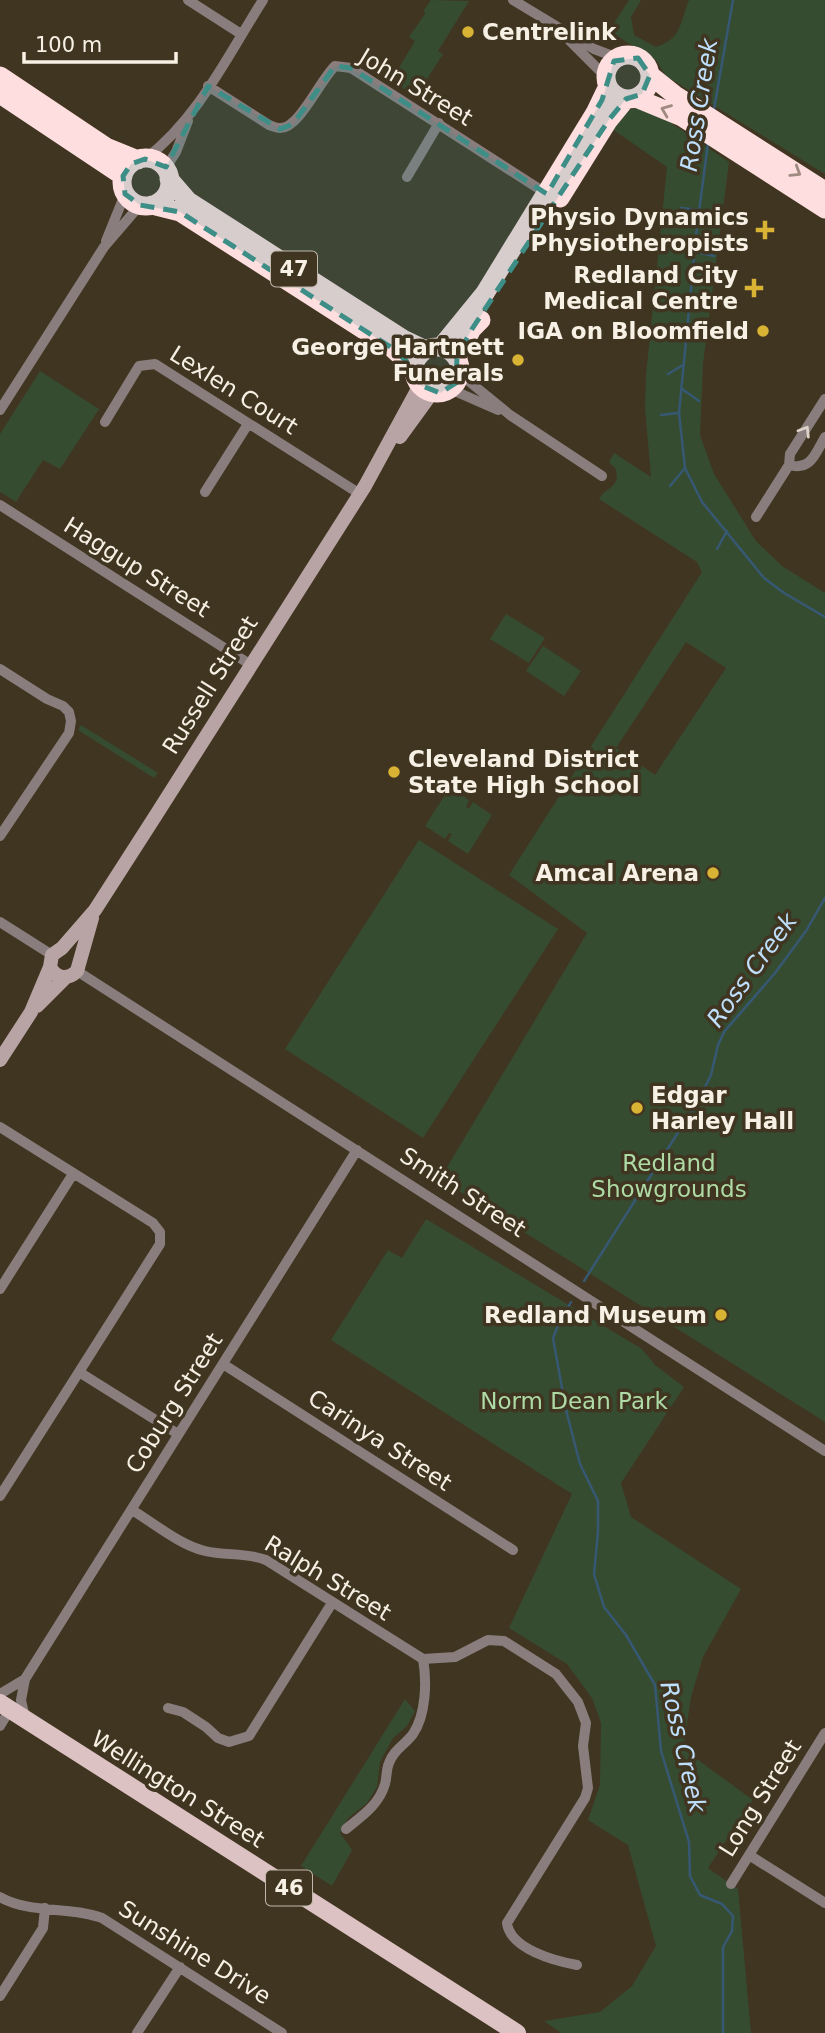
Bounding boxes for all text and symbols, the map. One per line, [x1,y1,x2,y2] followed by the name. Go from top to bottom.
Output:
[482,19,617,45] place label: Centrelink
[24,21,177,65] scale bar
[460,24,476,40] marker: Centrelink
[35,33,102,57] text: 100 m
[675,36,723,173] water label: Ross Creek
[353,42,477,131] street label: John Street
[661,105,673,119] one-way arrow
[788,164,801,177] one-way arrow
[530,204,749,256] place label: Physio Dynamics Physiotheropists
[755,220,775,240] marker: Physio Dynamics Physiotheropists
[271,252,317,286] road number: 47
[543,262,738,314] place label: Redland City Medical Centre
[744,278,764,298] marker: Redland City Medical Centre
[518,318,749,344] place label: IGA on Bloomfield
[755,323,771,339] marker: IGA on Bloomfield
[291,334,504,386] place label: George Hartnett Funerals
[165,340,303,440] street label: Lexlen Court
[510,352,526,368] marker: George Hartnett Funerals
[796,426,809,439] one-way arrow
[59,512,215,622] street label: Haggup Street
[157,611,263,759] street label: Russell Street
[408,746,640,798] place label: Cleveland District State High School
[386,764,402,780] marker: Cleveland District State High School
[536,860,699,886] place label: Amcal Arena
[705,865,721,881] marker: Amcal Arena
[701,907,803,1032] water label: Ross Creek
[651,1082,794,1134] place label: Edgar Harley Hall
[629,1100,645,1116] marker: Edgar Harley Hall
[395,1142,531,1242] street label: Smith Street
[591,1150,747,1202] park label: Redland Showgrounds
[484,1302,707,1328] place label: Redland Museum
[713,1307,729,1323] marker: Redland Museum
[121,1328,227,1478] street label: Coburg Street
[304,1384,456,1496] street label: Carinya Street
[480,1388,668,1414] park label: Norm Dean Park
[260,1530,396,1626] street label: Ralph Street
[654,1679,712,1817] water label: Ross Creek
[87,1725,269,1853] street label: Wellington Street
[714,1735,806,1861] street label: Long Street
[266,1870,312,1906] road number: 46
[114,1895,276,2009] street label: Sunshine Drive

